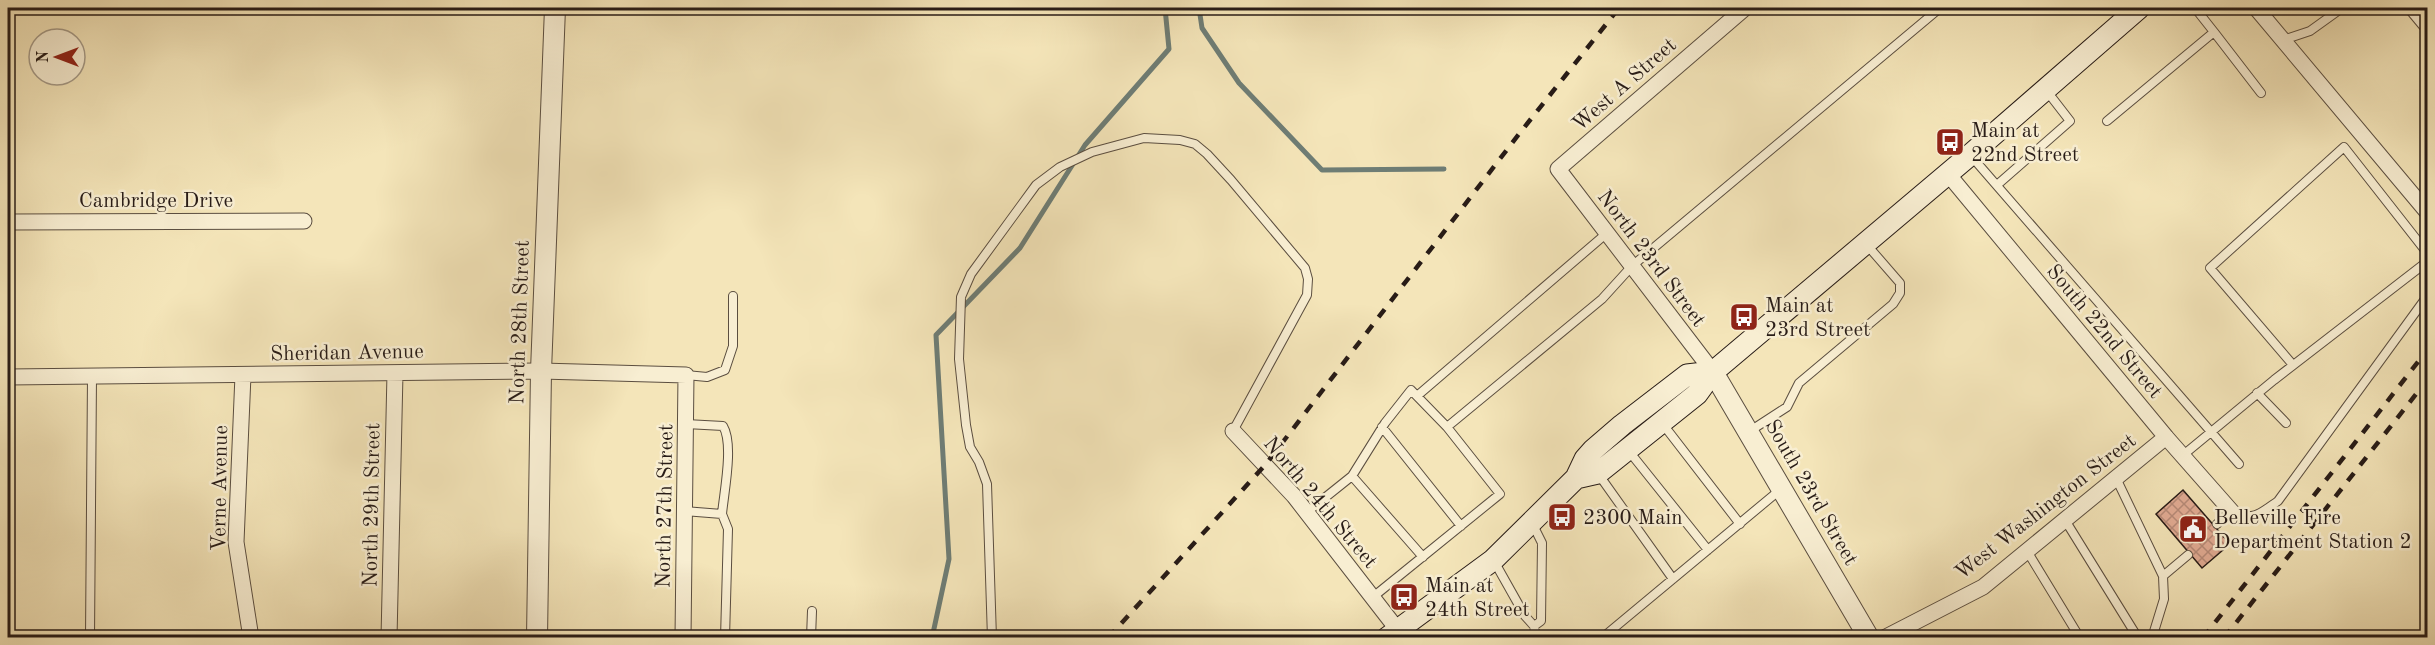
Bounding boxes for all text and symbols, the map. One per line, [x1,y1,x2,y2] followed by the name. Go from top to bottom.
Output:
[27,27,87,87] north arrow
[1569,35,1681,136] street label: West A Street
[36,50,52,63] text: N
[1971,121,2079,166] place label: Main at 22nd Street
[1934,126,1966,158] bus stop icon: Main at 22nd Street
[1593,187,1709,331] street label: North 23rd Street
[79,191,233,212] street label: Cambridge Drive
[507,239,534,405] street label: North 28th Street
[2042,261,2166,403] street label: South 22nd Street
[1765,296,1870,341] place label: Main at 23rd Street
[1728,301,1760,333] bus stop icon: Main at 23rd Street
[270,342,424,365] street label: Sheridan Avenue
[1760,416,1861,569] street label: South 23rd Street
[361,423,384,587] street label: North 29th Street
[654,424,677,588] street label: North 27th Street
[209,425,232,551] street label: Verne Avenue
[1952,430,2140,584] street label: West Washington Street
[1259,433,1381,573] street label: North 24th Street
[1546,501,1578,533] bus stop icon: 2300 Main
[1583,508,1683,529] place label: 2300 Main
[2214,508,2412,553] place label: Belleville Fire Department Station 2
[2177,513,2209,545] public building icon: Belleville Fire Department Station 2
[1425,576,1530,621] place label: Main at 24th Street
[1388,581,1420,613] bus stop icon: Main at 24th Street

